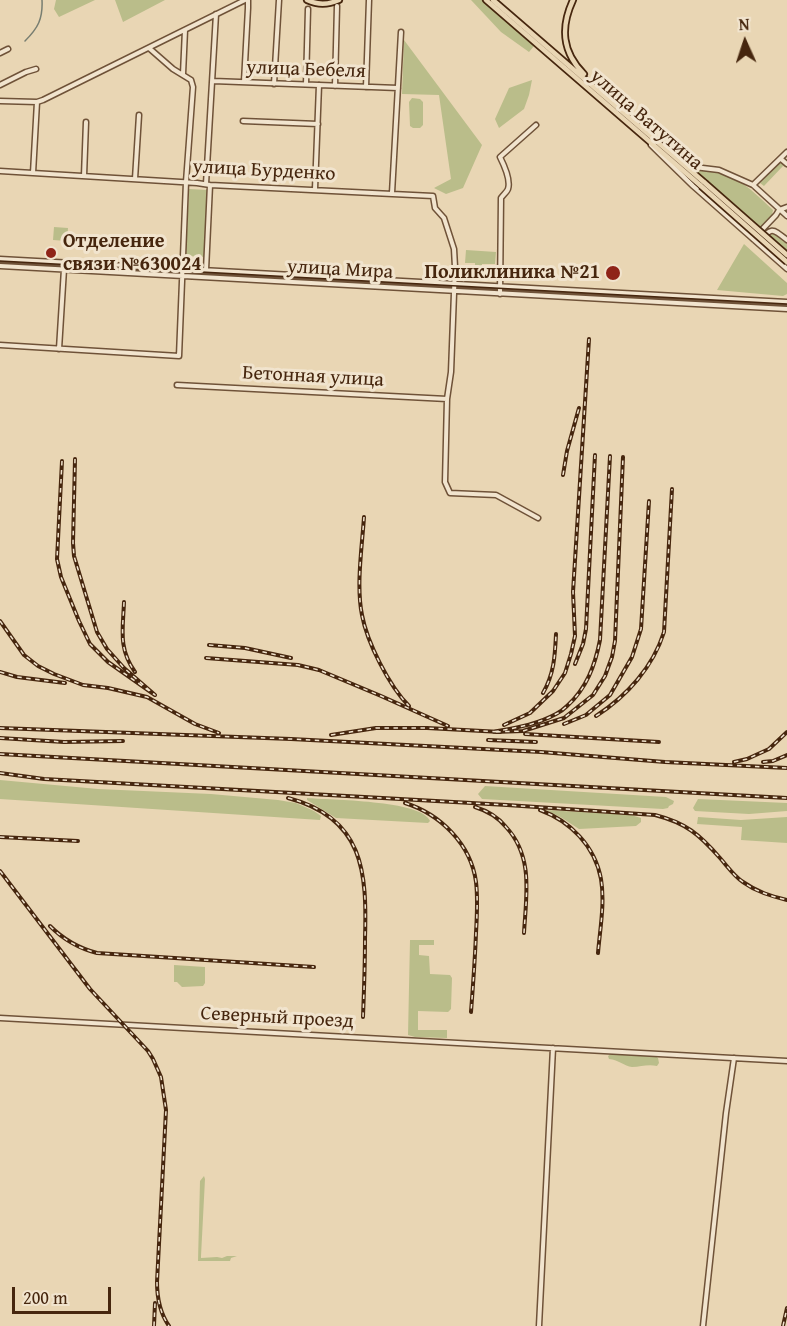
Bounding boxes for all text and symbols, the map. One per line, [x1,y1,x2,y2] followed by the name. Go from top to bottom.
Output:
[715,12,775,72] north arrow
[738,12,750,36] text: N
[246,56,366,84] street label: улица Бебеля
[585,64,707,176] street label: улица Ватутина
[192,155,336,187] street label: улица Бурденко
[63,230,202,277] place label: Отделение связи №630024
[44,246,58,260] marker: Отделение связи №630024
[286,255,394,285] street label: улица Мира
[425,261,600,285] place label: Поликлиника №21
[604,264,622,282] marker: Поликлиника №21
[242,361,384,393] street label: Бетонная улица
[200,1002,354,1034] street label: Северный проезд
[15,1275,114,1313] scale bar
[23,1284,68,1311] text: 200 m

